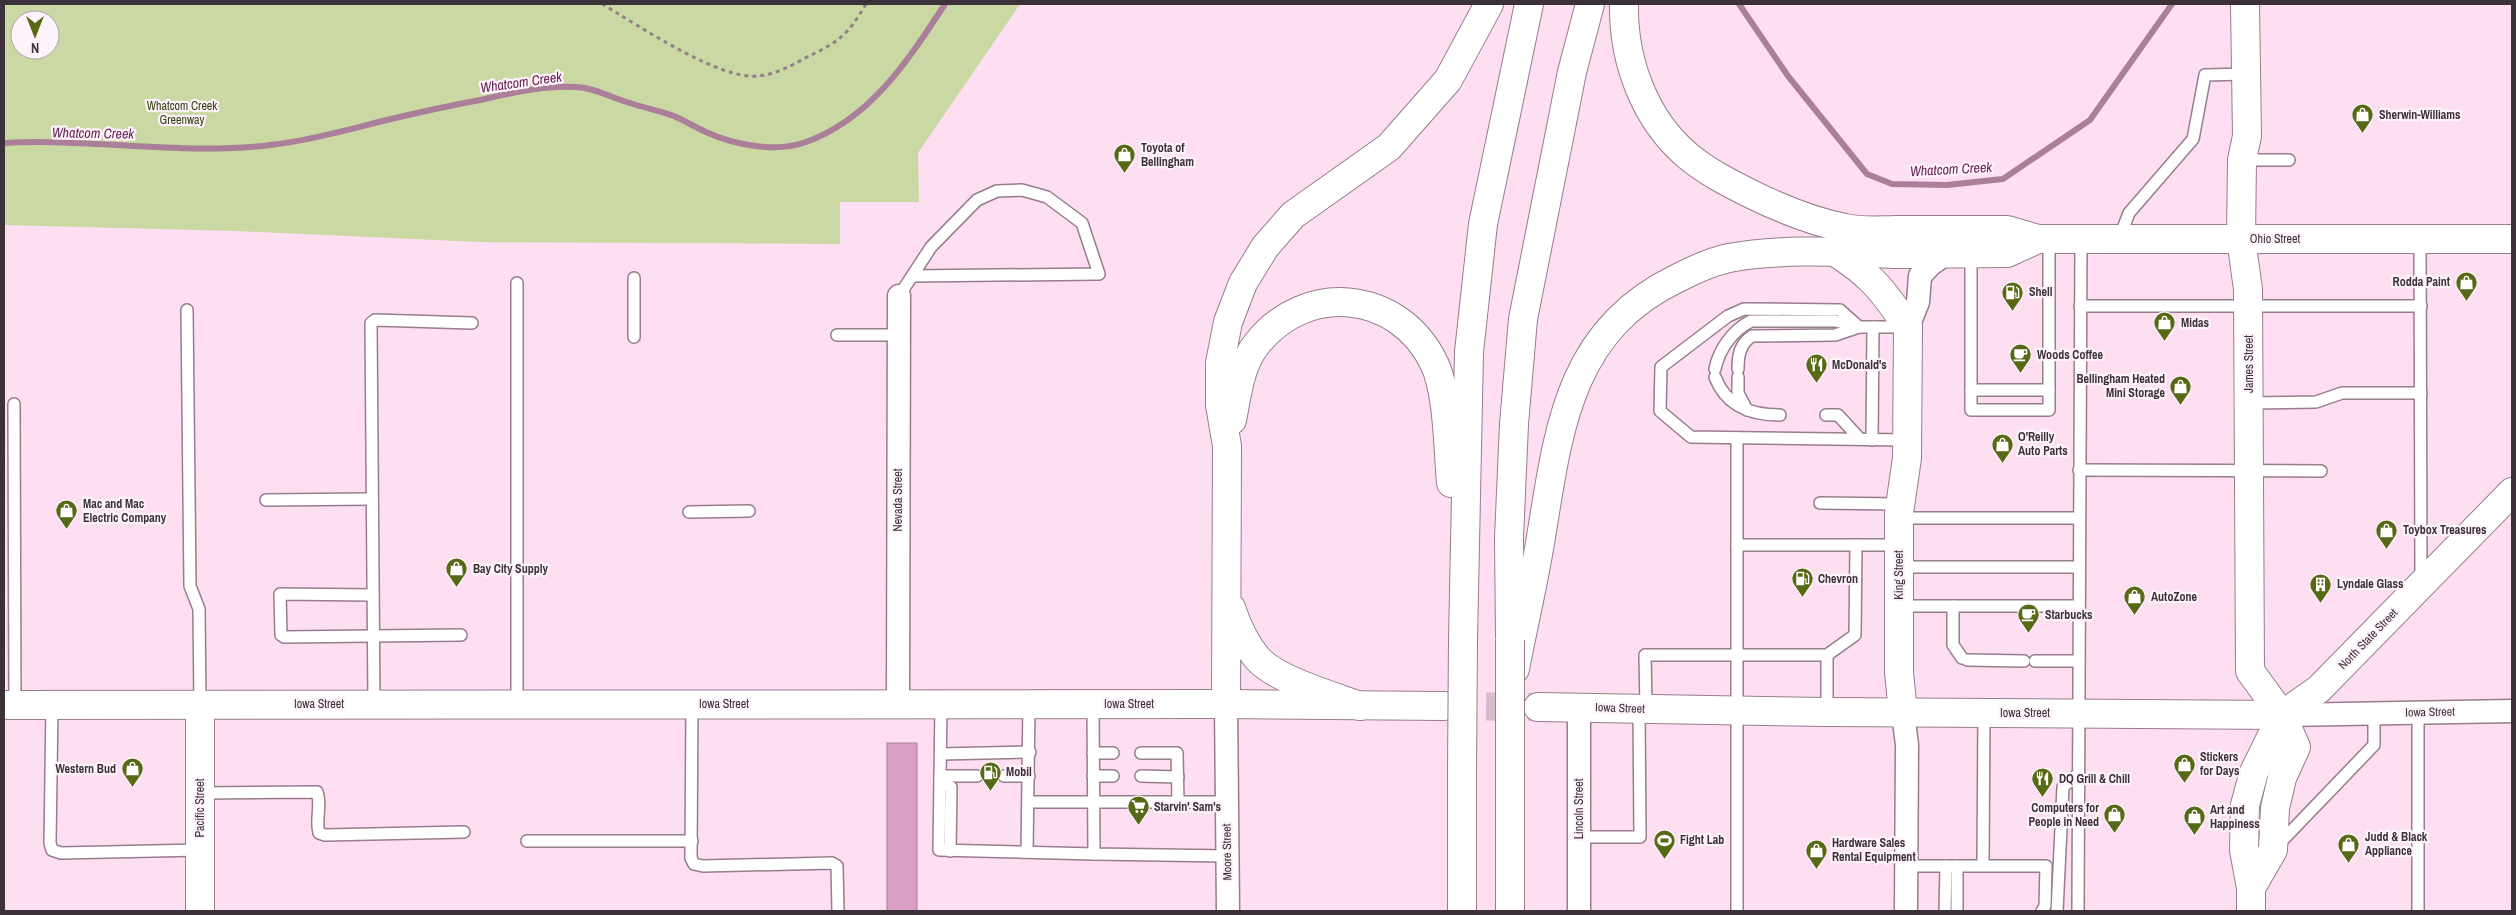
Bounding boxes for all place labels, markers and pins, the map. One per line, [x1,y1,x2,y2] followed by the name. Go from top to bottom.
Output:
[2351,103,2375,134] shop icon: Sherwin-Williams
[2379,107,2461,123] place label: Sherwin-Williams
[1141,140,1194,170] place label: Toyota of Bellingham
[1113,143,1137,174] shop icon: Toyota of Bellingham
[2454,270,2478,301] shop icon: Rodda Paint
[2393,274,2451,290] place label: Rodda Paint
[2001,280,2025,311] fuel station icon: Shell
[2029,284,2053,300] place label: Shell
[2153,311,2177,342] shop icon: Midas
[2181,315,2209,331] place label: Midas
[2009,343,2033,374] cafe icon: Woods Coffee
[2037,347,2104,363] place label: Woods Coffee
[1804,353,1828,384] restaurant icon: McDonald's
[1832,357,1887,373] place label: McDonald's
[2076,371,2166,401] place label: Bellingham Heated Mini Storage
[2169,374,2193,405] shop icon: Bellingham Heated Mini Storage
[2018,429,2068,459] place label: O'Reilly Auto Parts
[1990,432,2014,463] shop icon: O'Reilly Auto Parts
[83,496,167,526] place label: Mac and Mac Electric Company
[55,499,79,530] shop icon: Mac and Mac Electric Company
[2375,518,2399,549] shop icon: Toybox Treasures
[2403,522,2487,538] place label: Toybox Treasures
[445,557,469,588] shop icon: Bay City Supply
[473,561,548,577] place label: Bay City Supply
[1790,567,1814,598] fuel station icon: Chevron
[1818,571,1858,587] place label: Chevron
[2309,572,2333,603] building icon: Lyndale Glass
[2337,576,2404,592] place label: Lyndale Glass
[2123,585,2147,616] shop icon: AutoZone
[2151,589,2197,605] place label: AutoZone
[2017,603,2041,634] cafe icon: Starbucks
[2045,607,2093,623] place label: Starbucks
[2200,749,2240,779] place label: Stickers for Days
[2172,752,2196,783] shop icon: Stickers for Days
[120,757,144,788] shop icon: Western Bud
[978,760,1002,791] fuel station icon: Mobil
[55,761,116,777] place label: Western Bud
[1006,764,1032,780] place label: Mobil
[2031,767,2055,798] restaurant icon: DQ Grill & Chill
[2059,771,2130,787] place label: DQ Grill & Chill
[1126,795,1150,826] supermarket icon: Starvin' Sam's
[1154,799,1222,815] place label: Starvin' Sam's
[2028,800,2099,830] place label: Computers for People in Need
[2210,802,2260,832] place label: Art and Happiness
[2103,803,2127,834] shop icon: Computers for People in Need
[2182,805,2206,836] shop icon: Art and Happiness
[1652,828,1676,859] sports icon: Fight Lab
[2365,829,2428,859] place label: Judd & Black Appliance
[1680,832,1724,848] place label: Fight Lab
[2337,832,2361,863] shop icon: Judd & Black Appliance
[1832,835,1916,865] place label: Hardware Sales Rental Equipment
[1804,838,1828,869] shop icon: Hardware Sales Rental Equipment

